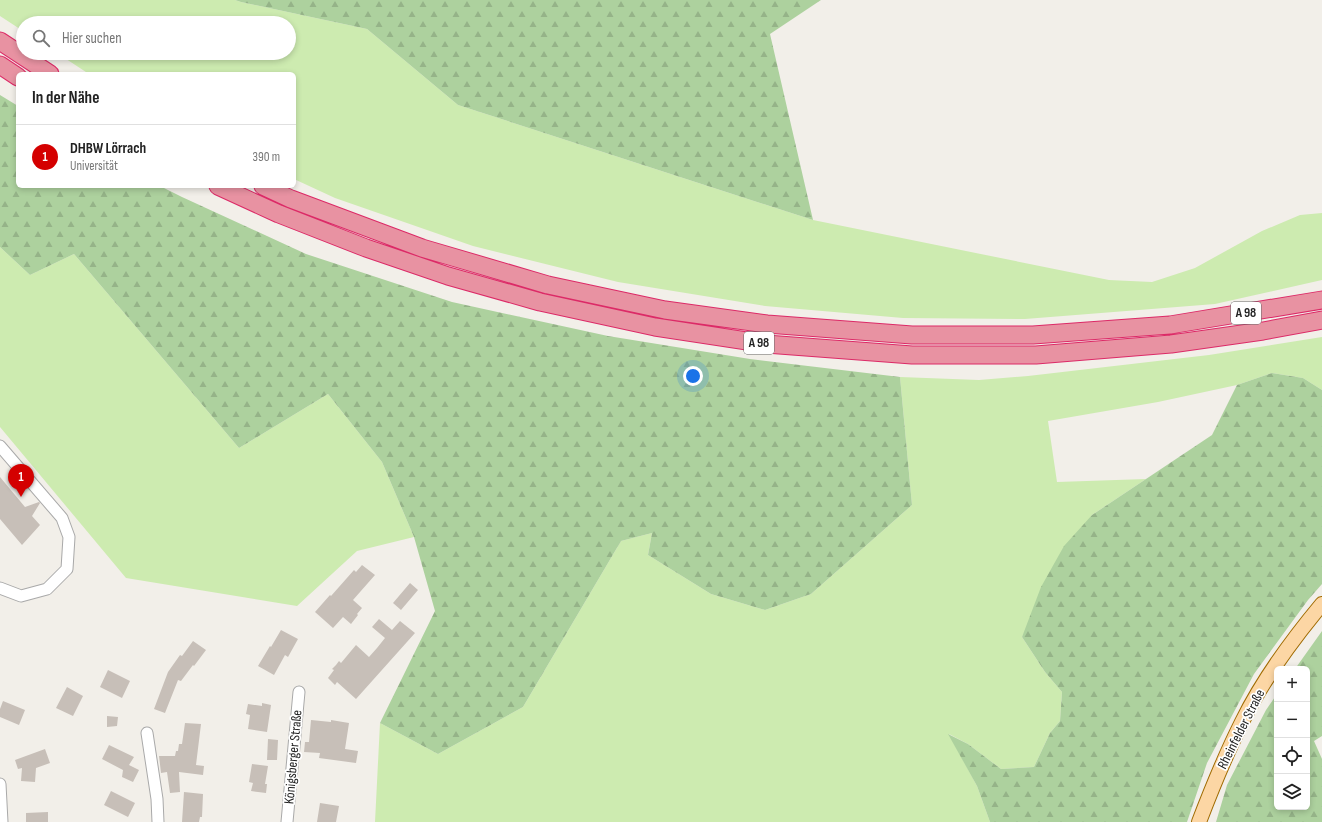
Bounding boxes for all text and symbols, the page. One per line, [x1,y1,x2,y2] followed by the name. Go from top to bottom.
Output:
[16,16,296,60] search box
[30,27,52,49] icon: search
[62,29,122,48] text: Hier suchen
[32,88,99,108] text: In der Nähe
[70,139,146,158] text: DHBW Lörrach
[42,149,48,165] text: 1
[253,149,280,165] text: 390 m
[70,158,118,174] text: Universität
[1231,302,1261,324] road number: A 98
[744,332,774,354] road number: A 98
[683,366,703,386] your location
[8,464,34,497] pin: 1
[1274,666,1310,810] map controls
[1274,666,1310,702] button: +
[1214,686,1268,772] street label: Rheinfelder Straße
[1274,702,1310,738] button: −
[280,709,306,805] street label: Königsberger Straße
[1274,738,1310,774] button: locate
[1274,774,1310,810] button: layers

